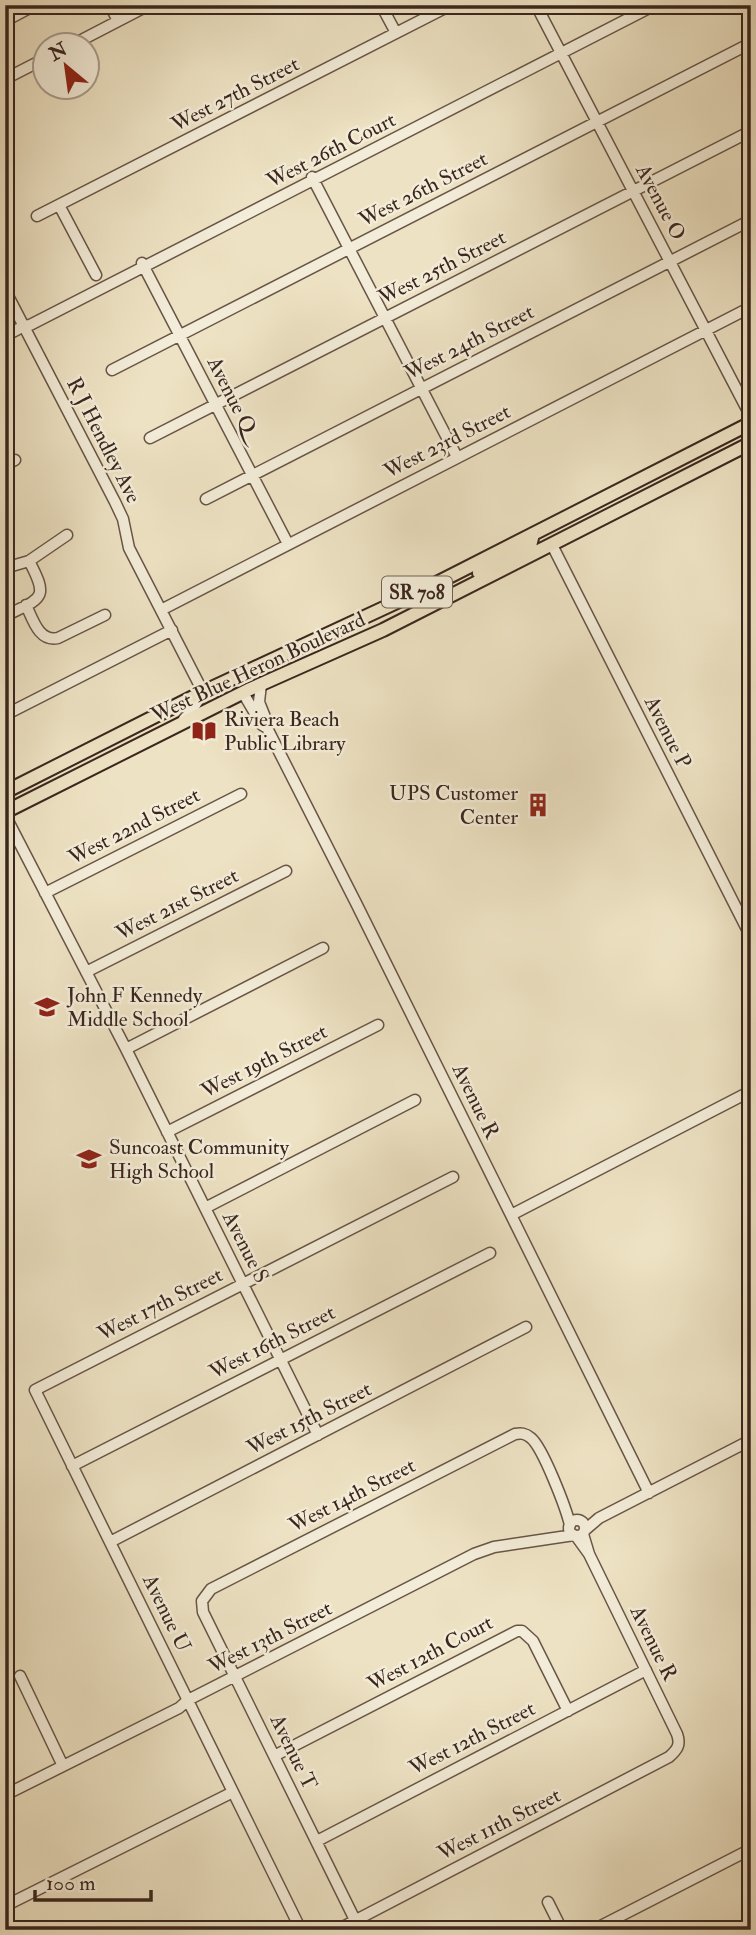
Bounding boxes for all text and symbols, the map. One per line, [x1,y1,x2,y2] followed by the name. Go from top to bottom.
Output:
[32,32,102,102] north arrow
[44,37,72,67] text: N
[166,51,304,139] street label: West 27th Street
[261,106,400,195] street label: West 26th Court
[353,145,492,234] street label: West 26th Street
[629,159,692,245] street label: Avenue O
[373,224,511,312] street label: West 25th Street
[399,298,539,387] street label: West 24th Street
[200,351,268,450] street label: Avenue Q
[60,373,147,508] street label: R J Hendley Ave
[379,398,515,485] street label: West 23rd Street
[382,576,452,608] road number: SR 708
[146,606,370,729] street label: West Blue Heron Boulevard
[637,691,697,773] street label: Avenue P
[224,706,346,757] place label: Riviera Beach Public Library
[190,717,218,745] library icon: Riviera Beach Public Library
[389,780,518,831] place label: UPS Customer Center
[63,782,205,872] street label: West 22nd Street
[524,791,552,819] building icon: UPS Customer Center
[111,862,243,947] street label: West 21st Street
[66,982,203,1033] place label: John F Kennedy Middle School
[33,993,61,1021] school or university icon: John F Kennedy Middle School
[196,1018,332,1105] street label: West 19th Street
[445,1058,506,1144] street label: Avenue R
[109,1134,290,1185] place label: Suncoast Community High School
[75,1145,103,1173] school or university icon: Suncoast Community High School
[216,1206,275,1288] street label: Avenue S
[92,1261,227,1348] street label: West 17th Street
[204,1299,340,1386] street label: West 16th Street
[242,1375,376,1462] street label: West 15th Street
[284,1452,420,1539] street label: West 14th Street
[136,1569,197,1657] street label: Avenue U
[203,1595,337,1681] street label: West 13th Street
[623,1600,684,1686] street label: Avenue R
[362,1609,498,1698] street label: West 12th Court
[404,1695,540,1782] street label: West 12th Street
[263,1709,324,1795] street label: Avenue T
[432,1782,565,1867] street label: West 11th Street
[35,1858,150,1902] scale bar
[46,1870,96,1897] text: 100 m

